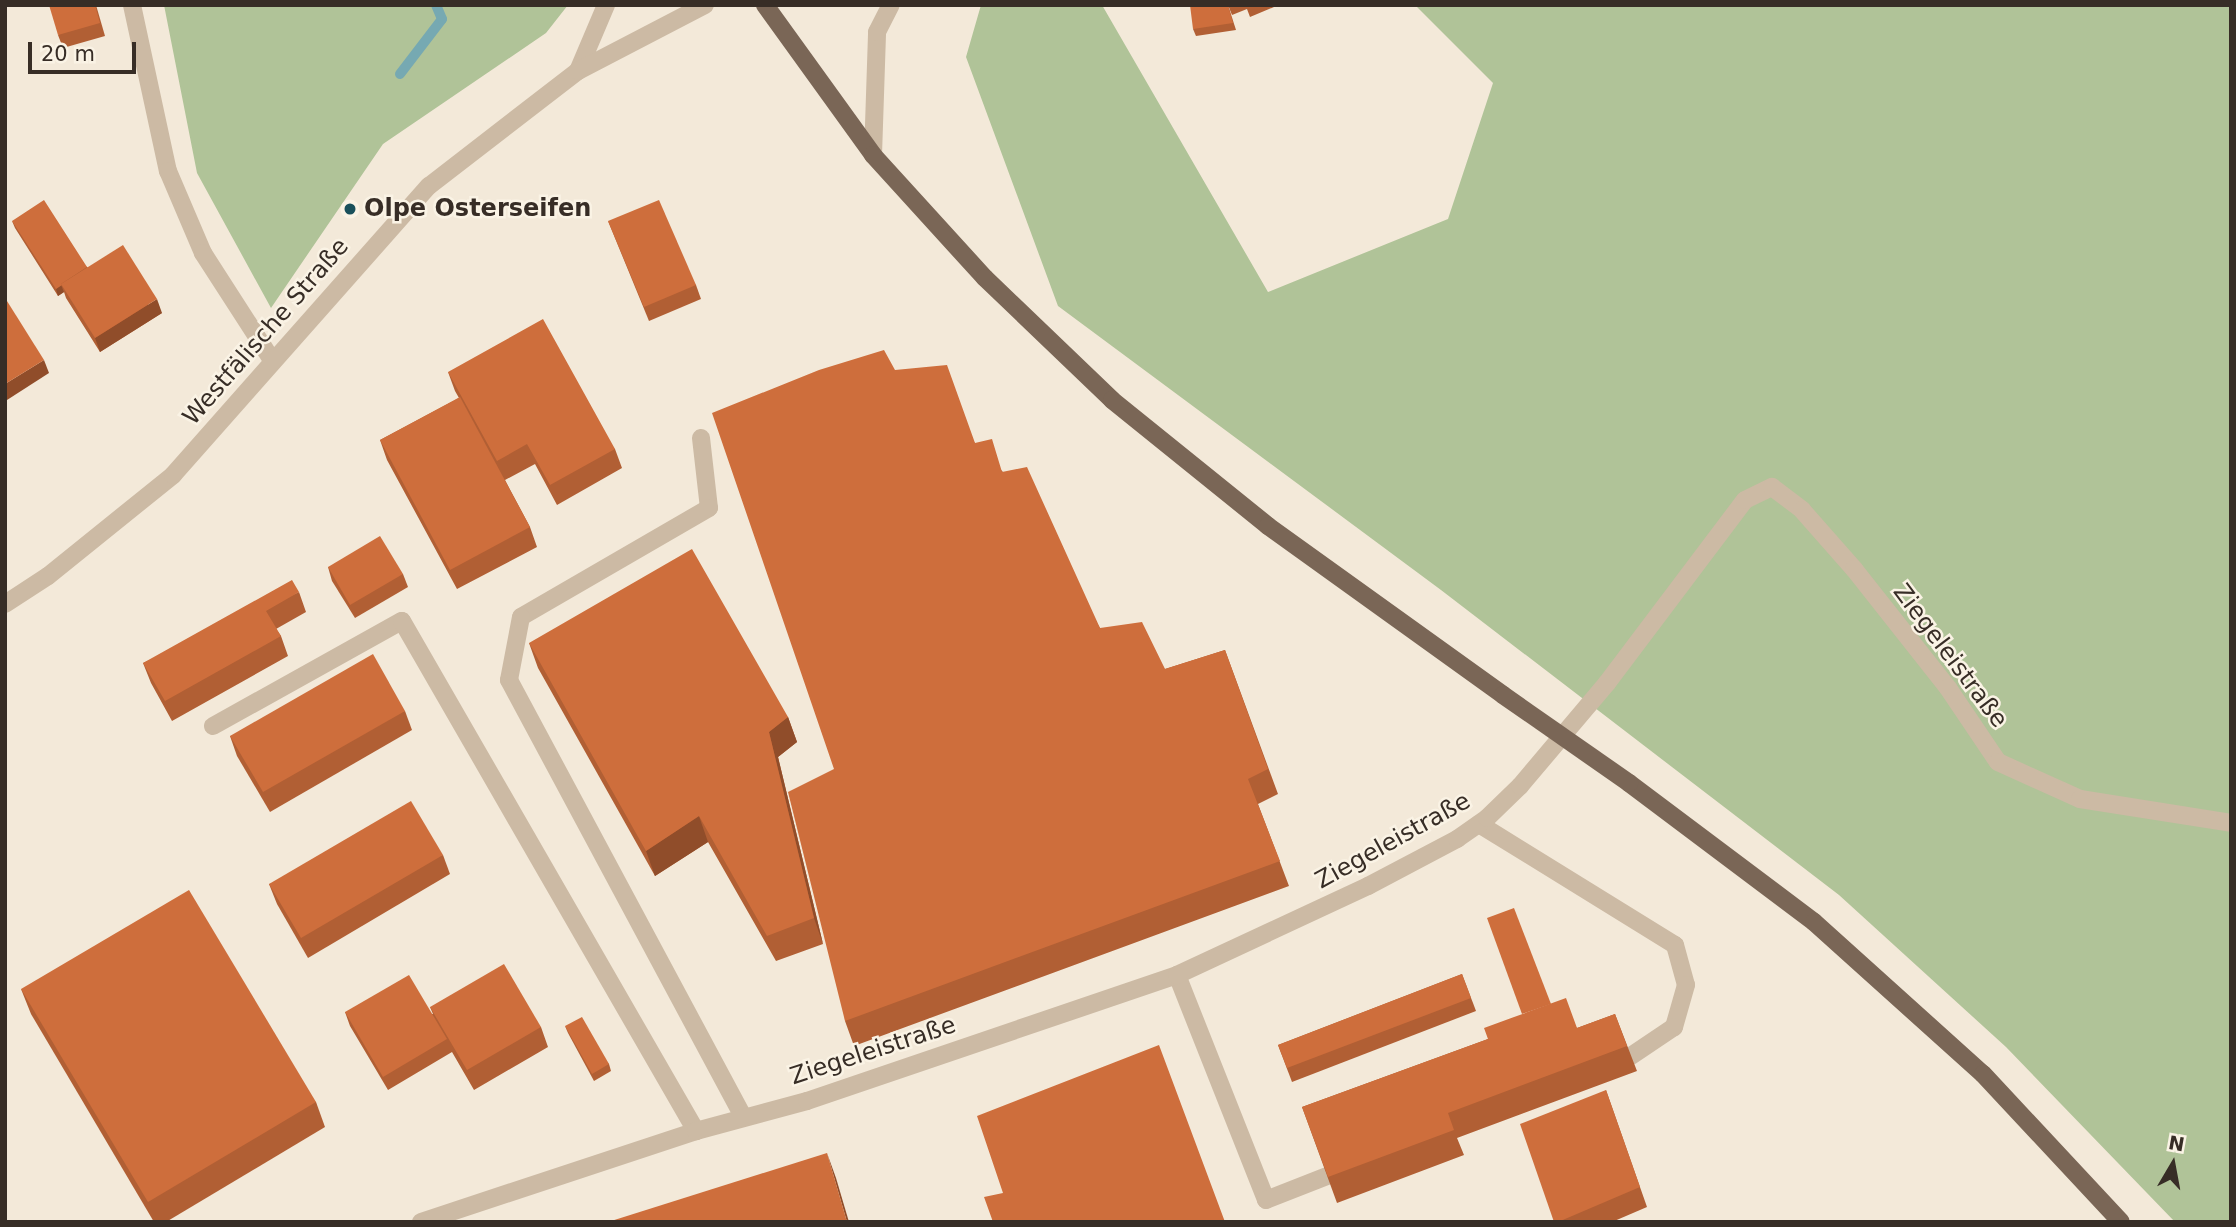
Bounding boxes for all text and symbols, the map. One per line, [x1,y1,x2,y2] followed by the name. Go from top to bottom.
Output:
[32,28,140,72] scale bar
[41,42,95,66] text: 20 m
[364,195,591,223] place label: Olpe Osterseifen
[342,201,358,217] marker: Olpe Osterseifen
[177,233,355,431] street label: Westfälische Straße
[1887,579,2013,733] street label: Ziegeleistraße
[1311,787,1475,895] street label: Ziegeleistraße
[787,1011,959,1091] street label: Ziegeleistraße
[2138,1129,2208,1199] north arrow
[2167,1131,2186,1156] text: N

